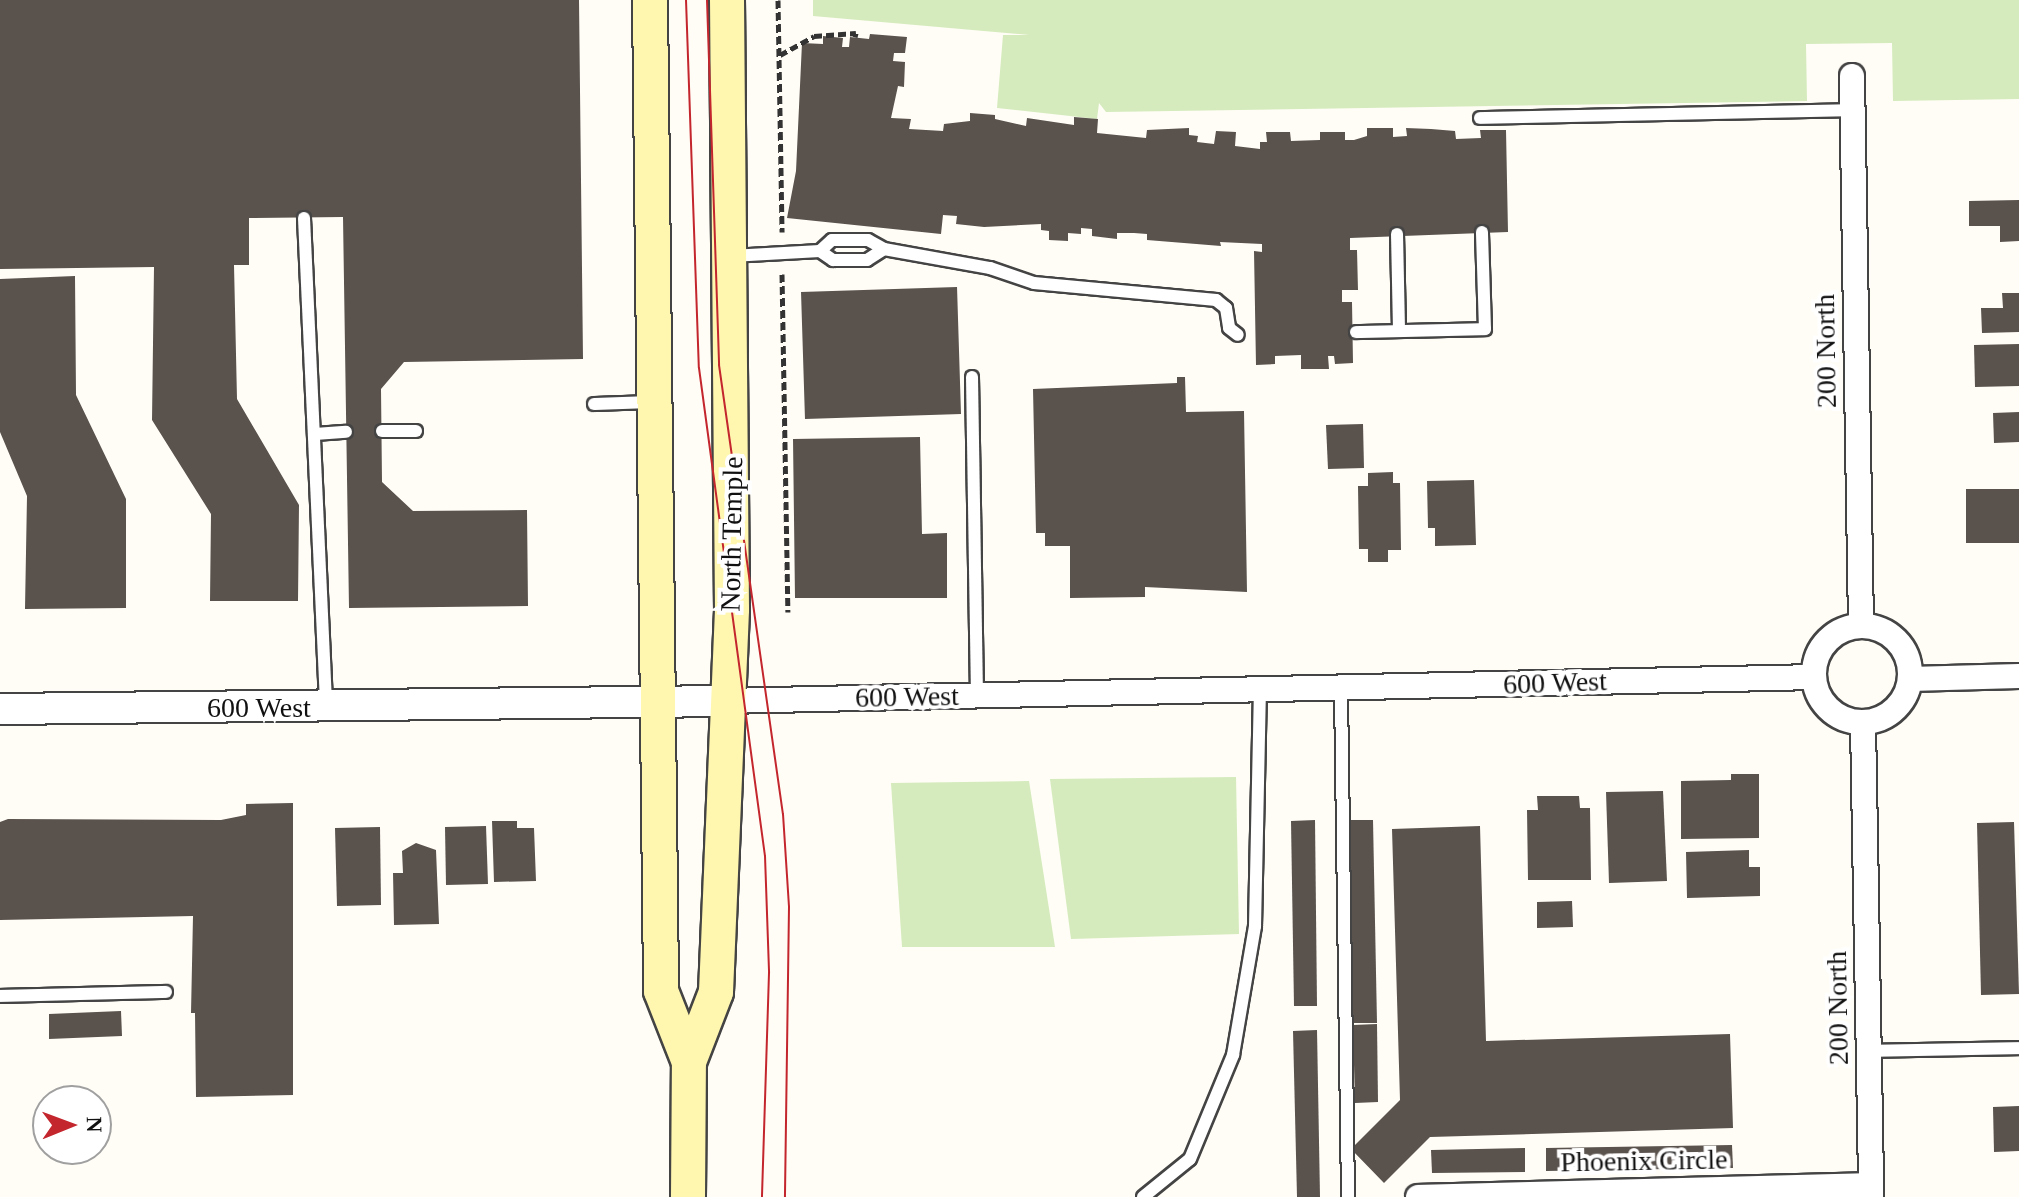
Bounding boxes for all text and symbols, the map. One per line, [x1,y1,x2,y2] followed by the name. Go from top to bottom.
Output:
[1808,294,1844,408] street label: 200 North
[714,456,750,612] street label: North Temple
[1502,664,1608,702] street label: 600 West
[855,679,959,715] street label: 600 West
[207,691,311,725] street label: 600 West
[1820,951,1856,1065] street label: 200 North
[32,1085,112,1165] north arrow
[82,1116,107,1133] text: N
[1560,1143,1728,1179] street label: Phoenix Circle

